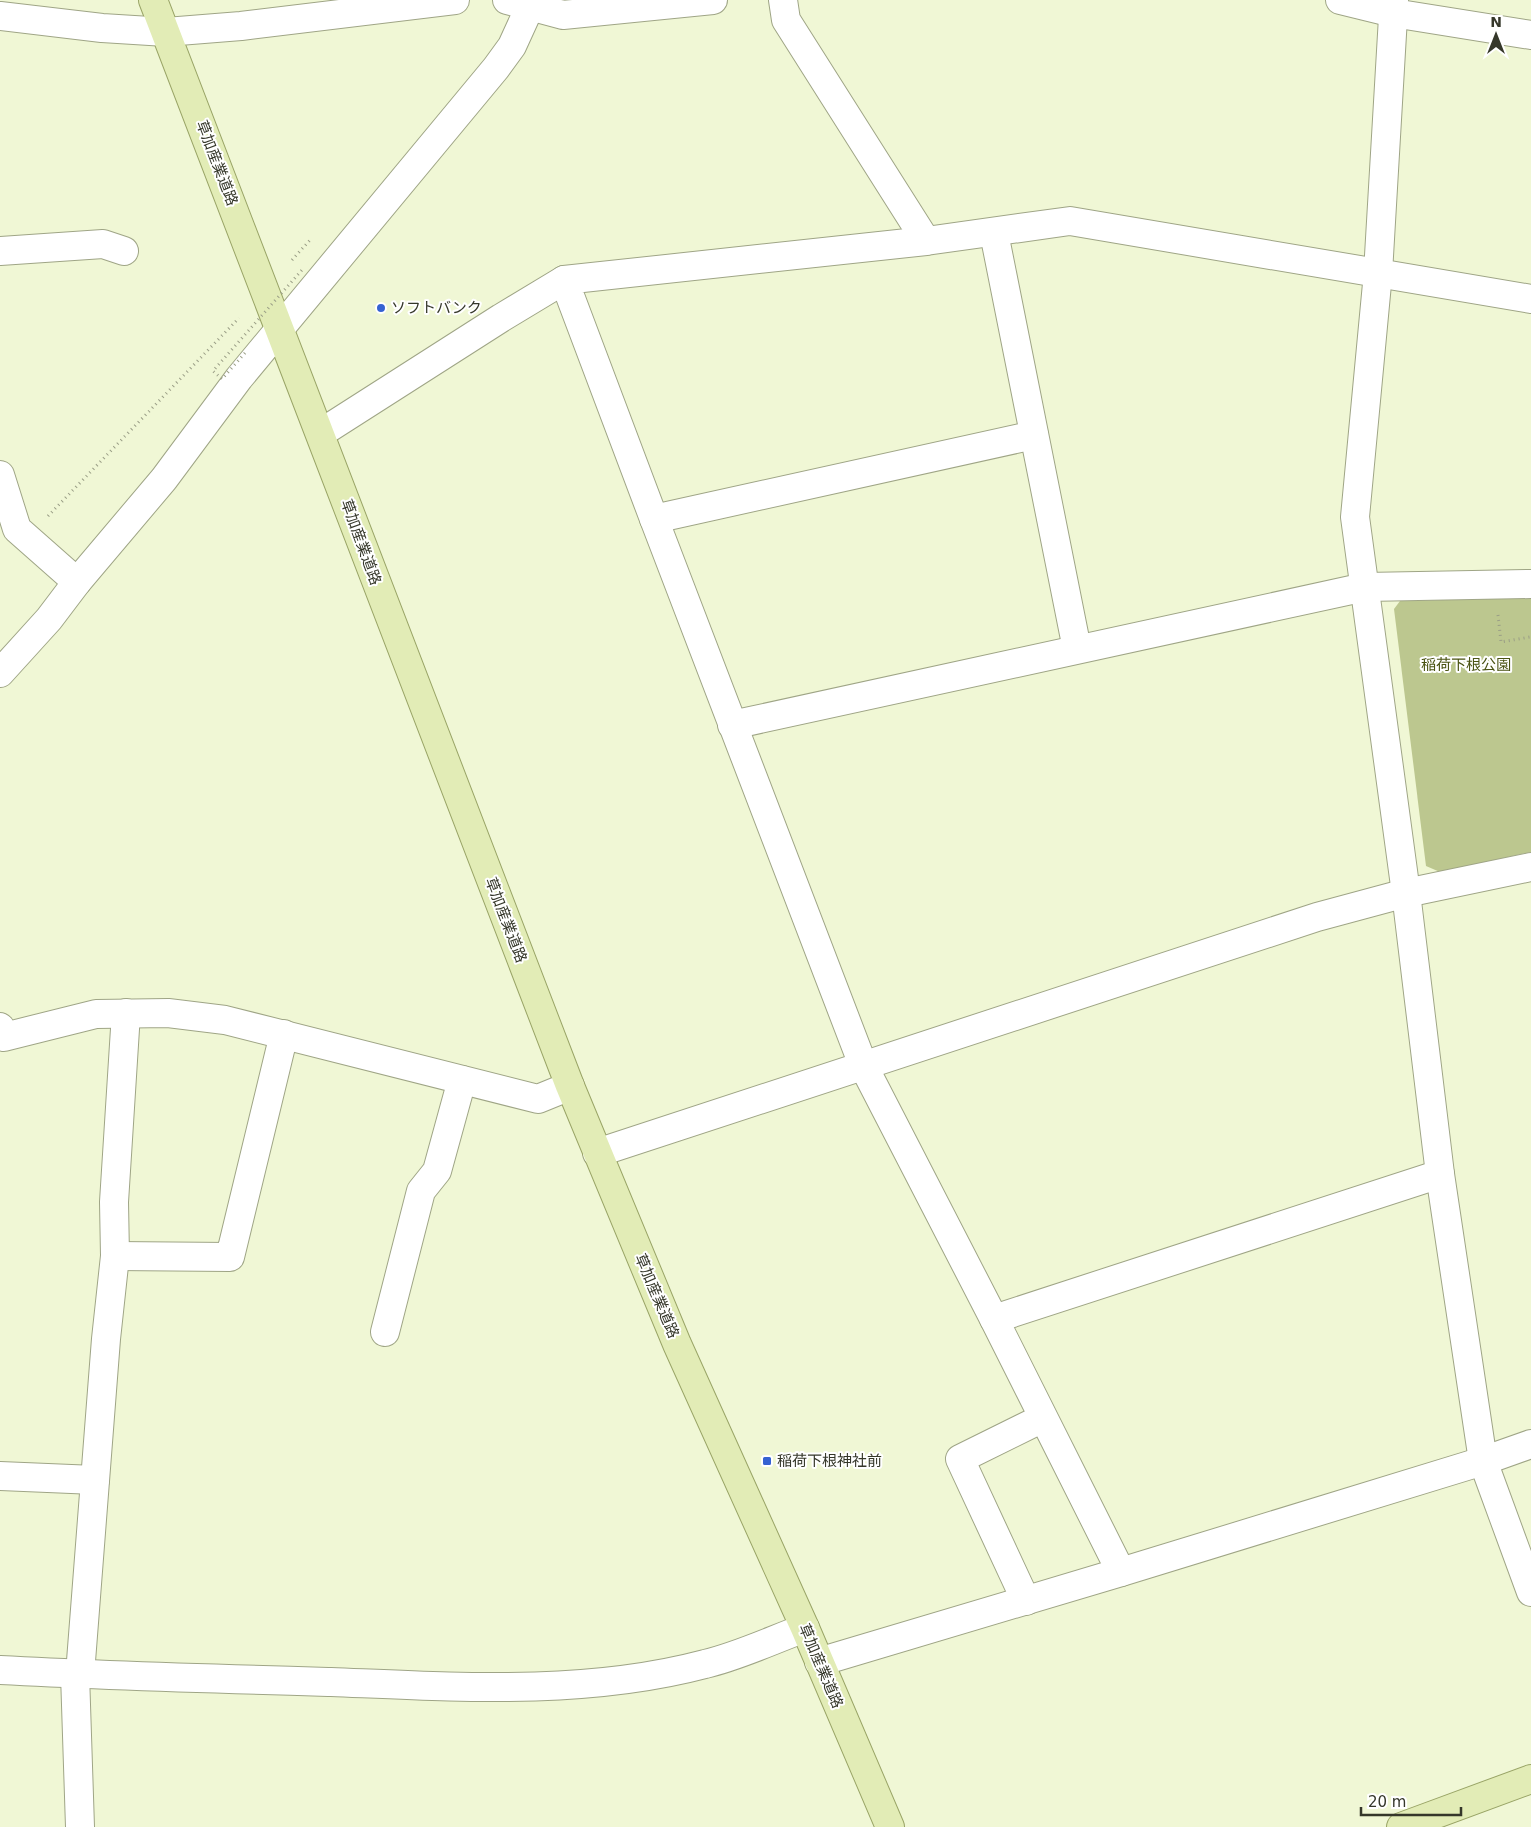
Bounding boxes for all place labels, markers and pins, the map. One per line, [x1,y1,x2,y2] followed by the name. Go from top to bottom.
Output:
[391,299,482,317] place label: ソフトバンク
[375,302,387,314] marker: ソフトバンク
[777,1452,882,1470] place label: 稲荷下根神社前
[761,1455,773,1467] marker: 稲荷下根神社前

